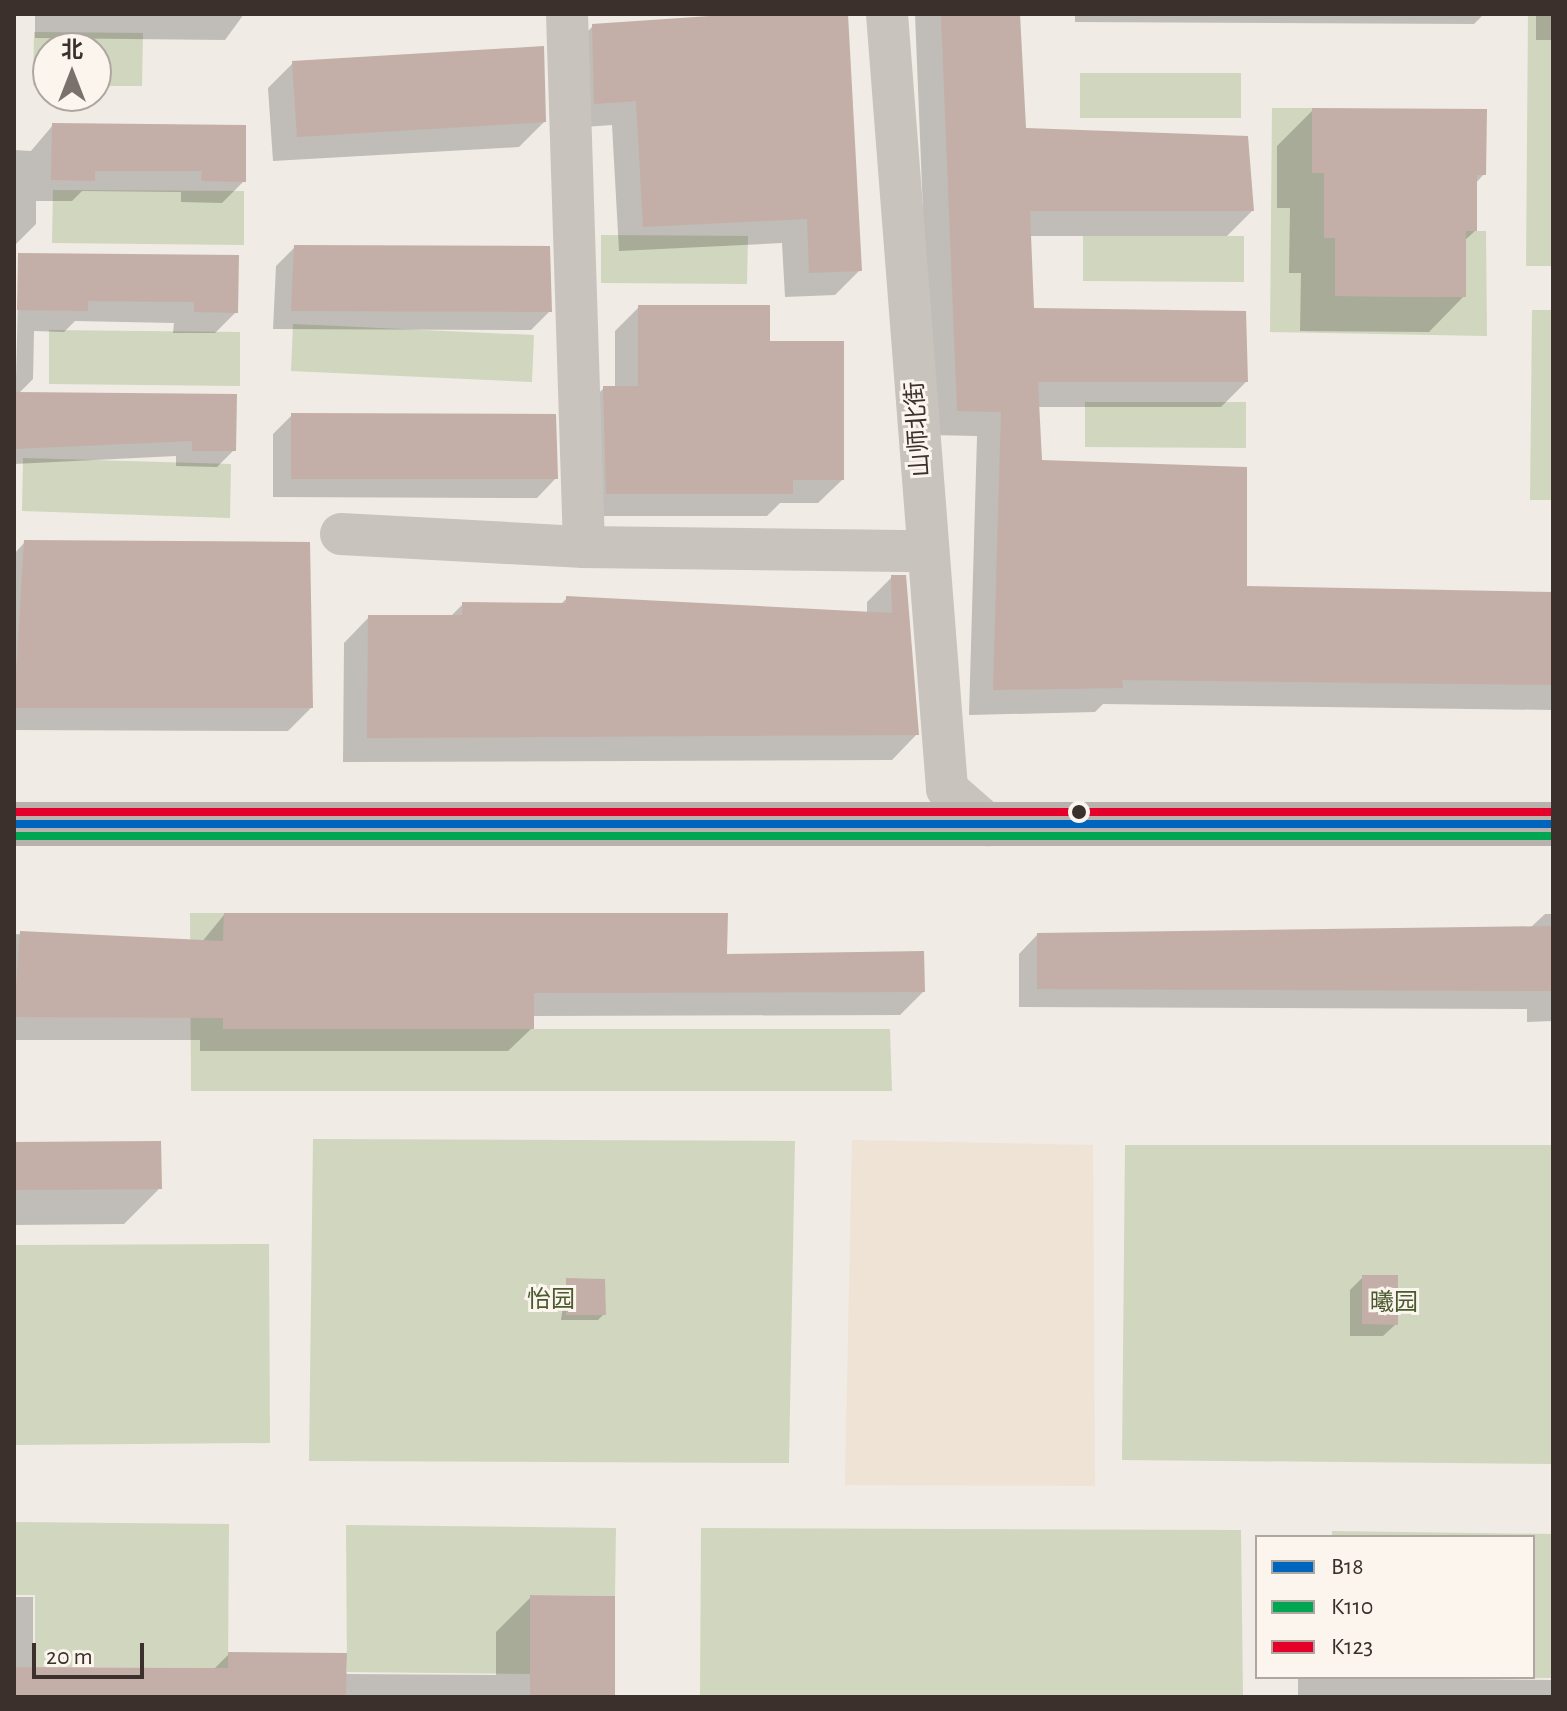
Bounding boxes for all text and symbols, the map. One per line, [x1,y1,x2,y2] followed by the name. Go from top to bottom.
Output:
[32,32,112,112] north arrow
[61,39,83,61] text: 北
[901,380,937,478] street label: 山师北街
[1071,804,1087,820] unlabelled marker
[527,1287,575,1315] park label: 怡园
[1370,1290,1418,1318] park label: 曦园
[1255,1535,1535,1679] legend
[1331,1555,1364,1579] text: B18
[1331,1595,1373,1619] text: K110
[36,1627,148,1677] scale bar
[1331,1635,1373,1659] text: K123
[46,1645,93,1669] text: 20 m

